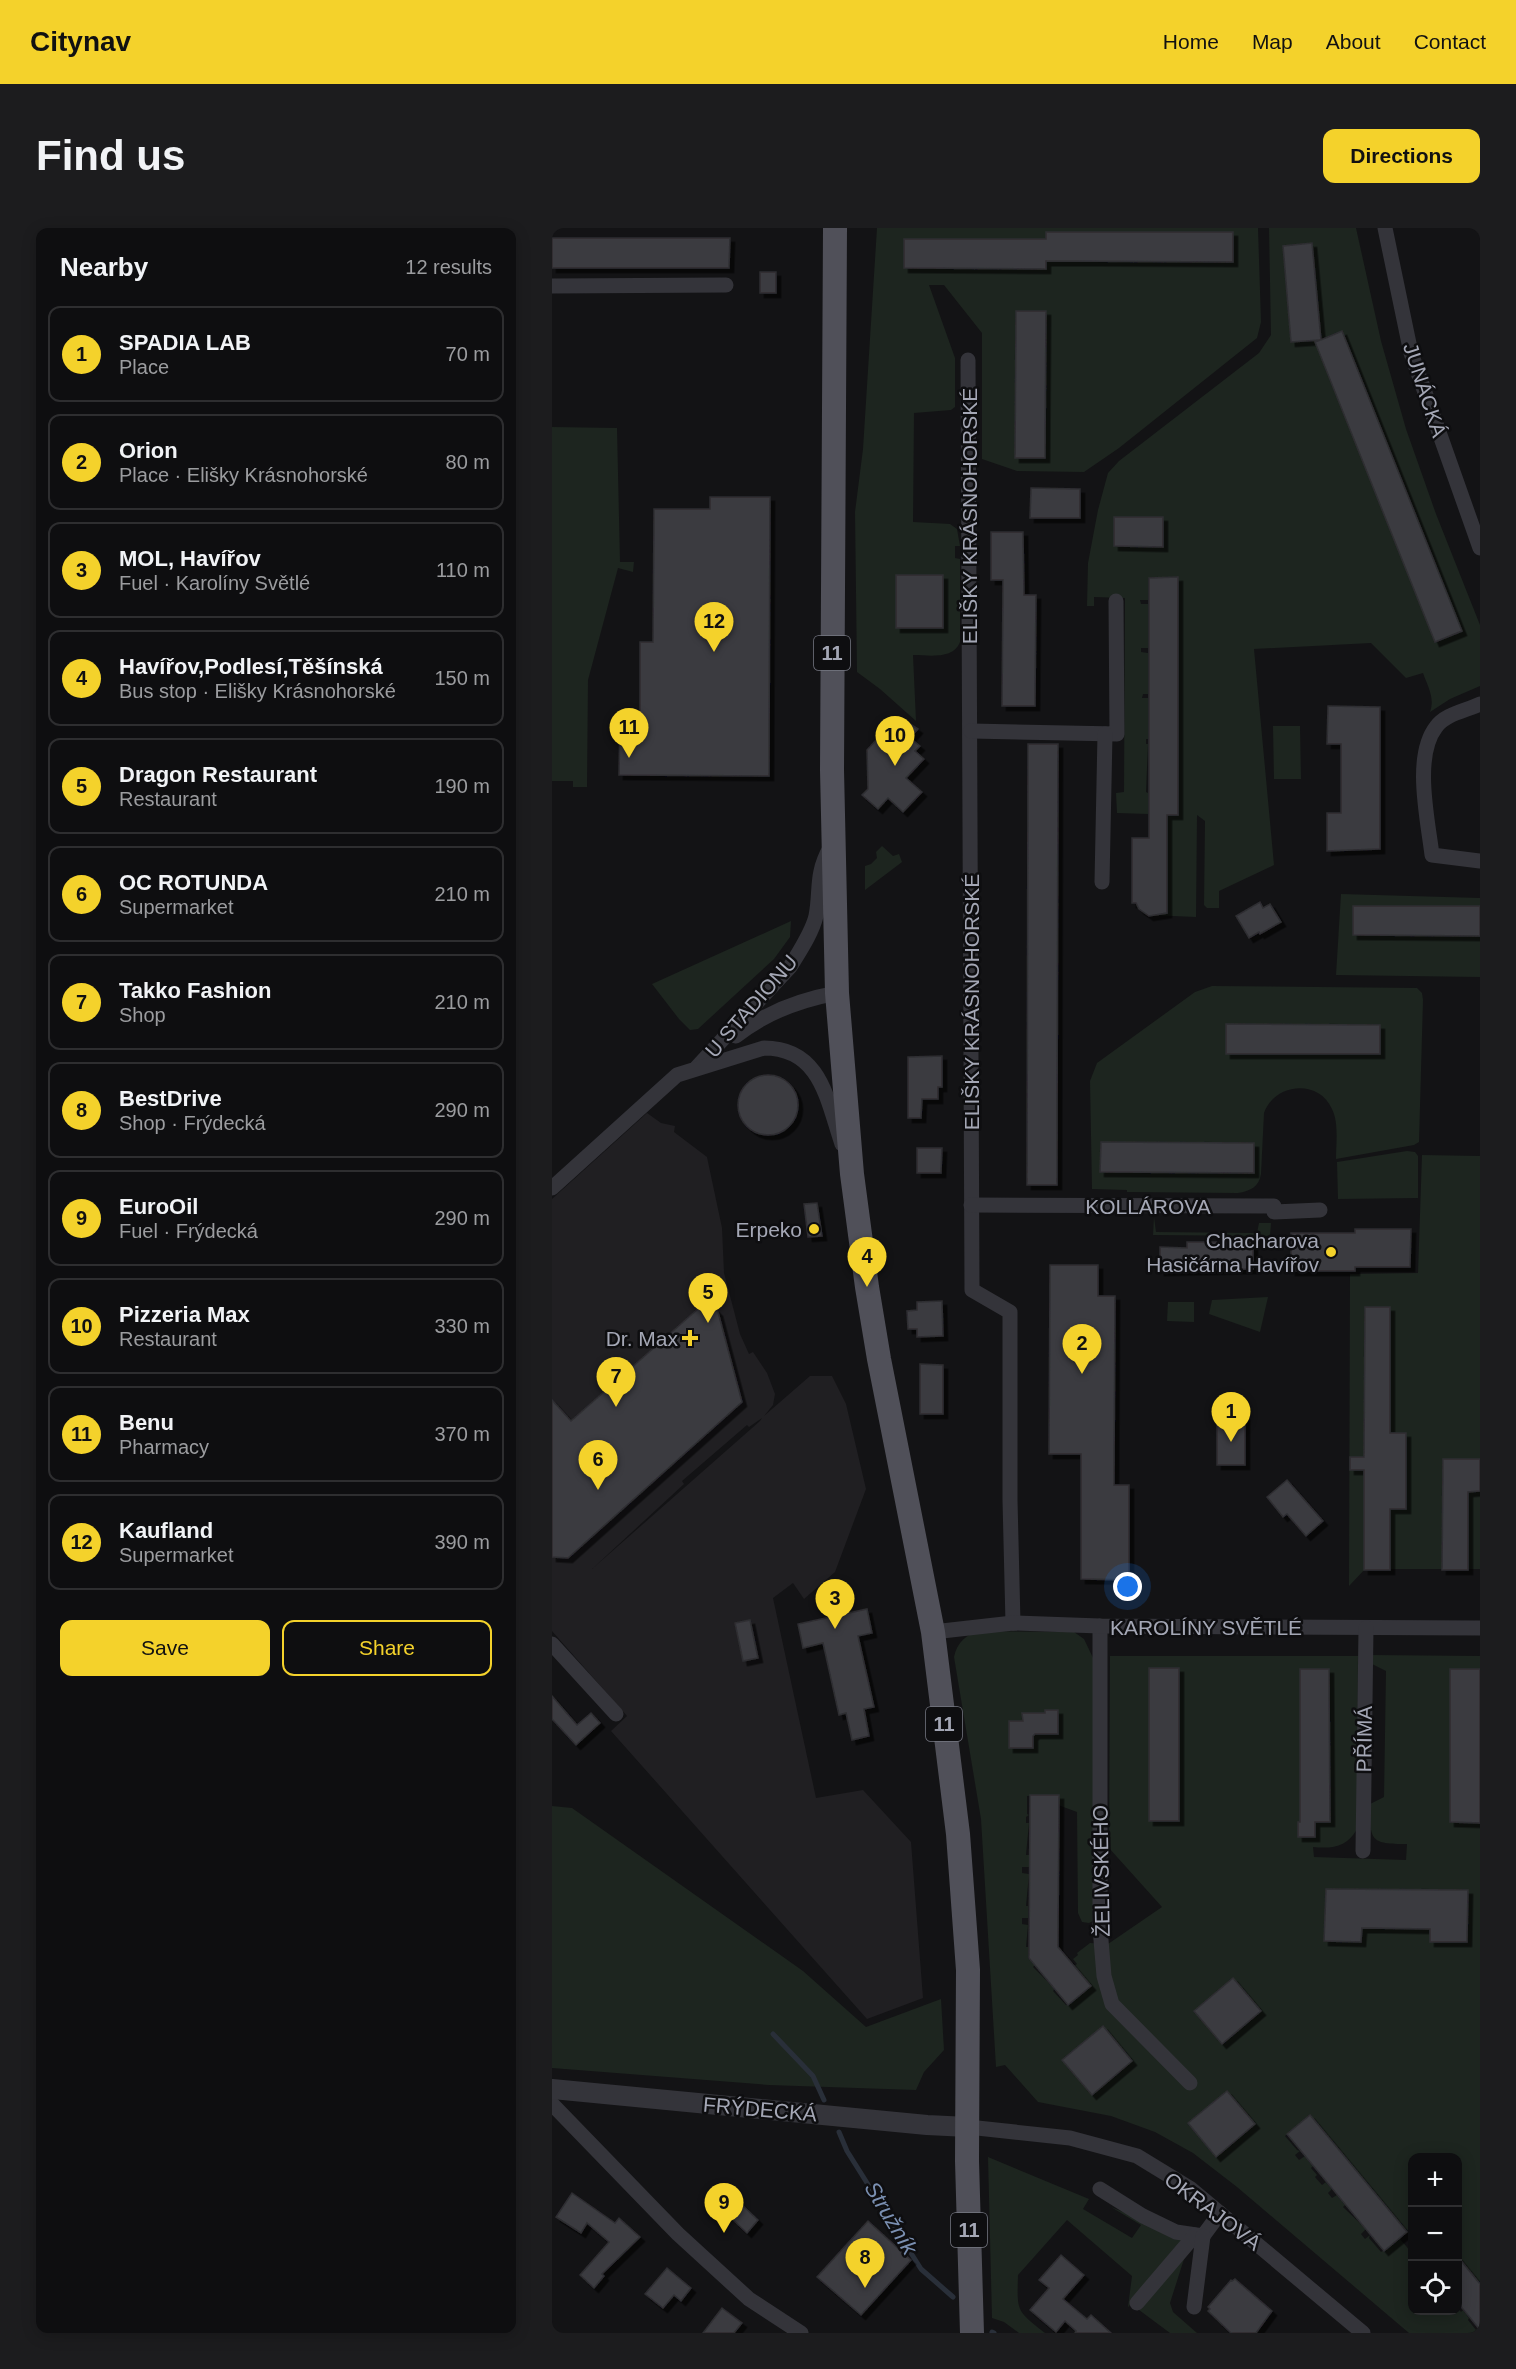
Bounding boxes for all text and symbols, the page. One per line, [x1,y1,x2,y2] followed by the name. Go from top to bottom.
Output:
[30,26,131,57] text: Citynav
[1163,30,1219,53] text: Home
[1252,30,1293,53] text: Map
[1326,30,1381,53] text: About
[1414,30,1486,53] text: Contact
[1323,129,1480,183] button: Directions
[36,132,185,179] text: Find us
[60,252,148,282] text: Nearby
[405,256,492,278] text: 12 results
[119,330,251,355] text: SPADIA LAB
[1399,340,1451,440] street label: JUNÁCKÁ
[76,343,87,365] text: 1
[446,343,490,365] text: 70 m
[119,356,169,378] text: Place
[958,388,981,644] street label: ELIŠKY KRÁSNOHORSKÉ
[119,438,178,463] text: Orion
[76,451,87,473] text: 2
[446,451,490,473] text: 80 m
[119,464,368,486] text: Place · Elišky Krásnohorské
[119,546,261,571] text: MOL, Havířov
[76,559,87,581] text: 3
[436,559,490,581] text: 110 m
[119,572,310,594] text: Fuel · Karolíny Světlé
[694,602,734,652] pin: 12
[814,636,850,670] road number: 11
[119,654,383,679] text: Havířov,Podlesí,Těšínská
[76,667,87,689] text: 4
[434,667,490,689] text: 150 m
[119,680,396,702] text: Bus stop · Elišky Krásnohorské
[610,708,649,758] pin: 11
[876,716,914,766] pin: 10
[119,762,317,787] text: Dragon Restaurant
[76,775,87,797] text: 5
[434,775,490,797] text: 190 m
[119,788,217,810] text: Restaurant
[119,870,268,895] text: OC ROTUNDA
[960,874,983,1130] street label: ELIŠKY KRÁSNOHORSKÉ
[76,883,87,905] text: 6
[434,883,490,905] text: 210 m
[119,896,234,918] text: Supermarket
[700,950,802,1062] street label: U STADIONU
[119,978,271,1003] text: Takko Fashion
[76,991,87,1013] text: 7
[434,991,490,1013] text: 210 m
[119,1004,166,1026] text: Shop
[119,1086,222,1111] text: BestDrive
[76,1099,87,1121] text: 8
[434,1099,490,1121] text: 290 m
[119,1112,266,1134] text: Shop · Frýdecká
[119,1194,198,1219] text: EuroOil
[1085,1195,1211,1218] street label: KOLLÁROVA
[76,1207,87,1229] text: 9
[434,1207,490,1229] text: 290 m
[735,1218,802,1241] place label: Erpeko
[119,1220,258,1242] text: Fuel · Frýdecká
[807,1222,821,1236] marker: Erpeko
[1146,1229,1319,1276] place label: Chacharova Hasičárna Havířov
[848,1238,886,1287] pin: 4
[1324,1245,1338,1259] marker: Chacharova Hasičárna Havířov
[688,1274,728,1323] pin: 5
[119,1302,250,1327] text: Pizzeria Max
[70,1315,93,1337] text: 10
[434,1315,490,1337] text: 330 m
[1062,1324,1102,1374] pin: 2
[606,1327,678,1350] place label: Dr. Max
[119,1328,217,1350] text: Restaurant
[683,1331,697,1345] marker: Dr. Max
[596,1358,636,1407] pin: 7
[1212,1392,1250,1442] pin: 1
[119,1410,174,1435] text: Benu
[71,1423,92,1445] text: 11
[434,1423,490,1445] text: 370 m
[119,1436,209,1458] text: Pharmacy
[578,1440,618,1490] pin: 6
[119,1518,213,1543] text: Kaufland
[70,1531,93,1553] text: 12
[434,1531,490,1553] text: 390 m
[119,1544,234,1566] text: Supermarket
[1113,1572,1142,1601] your location
[816,1580,854,1629] pin: 3
[1110,1616,1302,1639] street label: KAROLÍNY SVĚTLÉ
[60,1620,270,1676] button: Save
[282,1620,492,1676] button: Share
[1352,1706,1376,1772] street label: PŘÍMÁ
[926,1707,962,1741] road number: 11
[1088,1805,1114,1937] street label: ŽELIVSKÉHO
[702,2093,818,2125] street label: FRÝDECKÁ
[1408,2153,1462,2315] map controls
[1408,2153,1462,2207] button: +
[1160,2167,1266,2255] street label: OKRAJOVÁ
[860,2177,923,2260] water label: Stružník
[704,2184,744,2233] pin: 9
[1408,2207,1462,2261] button: −
[951,2213,987,2247] road number: 11
[846,2238,884,2288] pin: 8
[1408,2261,1462,2315] button: locate

